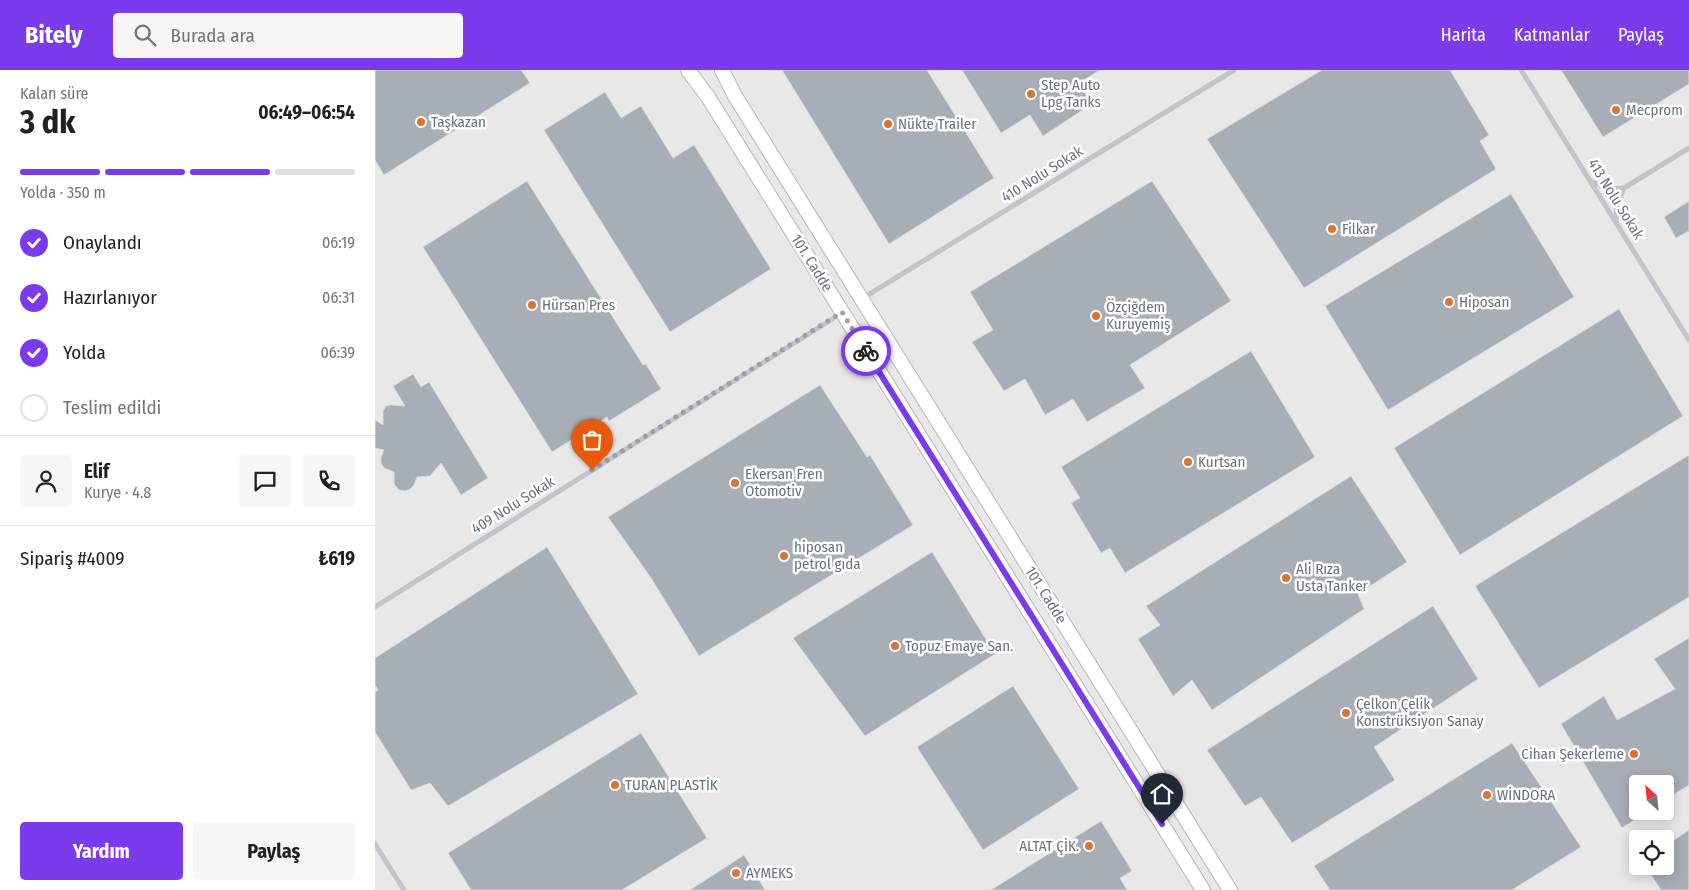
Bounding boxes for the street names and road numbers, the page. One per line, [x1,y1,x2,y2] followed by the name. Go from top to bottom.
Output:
[998,142,1086,206] street label: 410 Nolu Sokak
[1584,155,1648,243] street label: 413 Nolu Sokak
[787,231,837,295] street label: 101. Cadde
[468,472,558,538] street label: 409 Nolu Sokak
[1021,563,1071,627] street label: 101. Cadde

